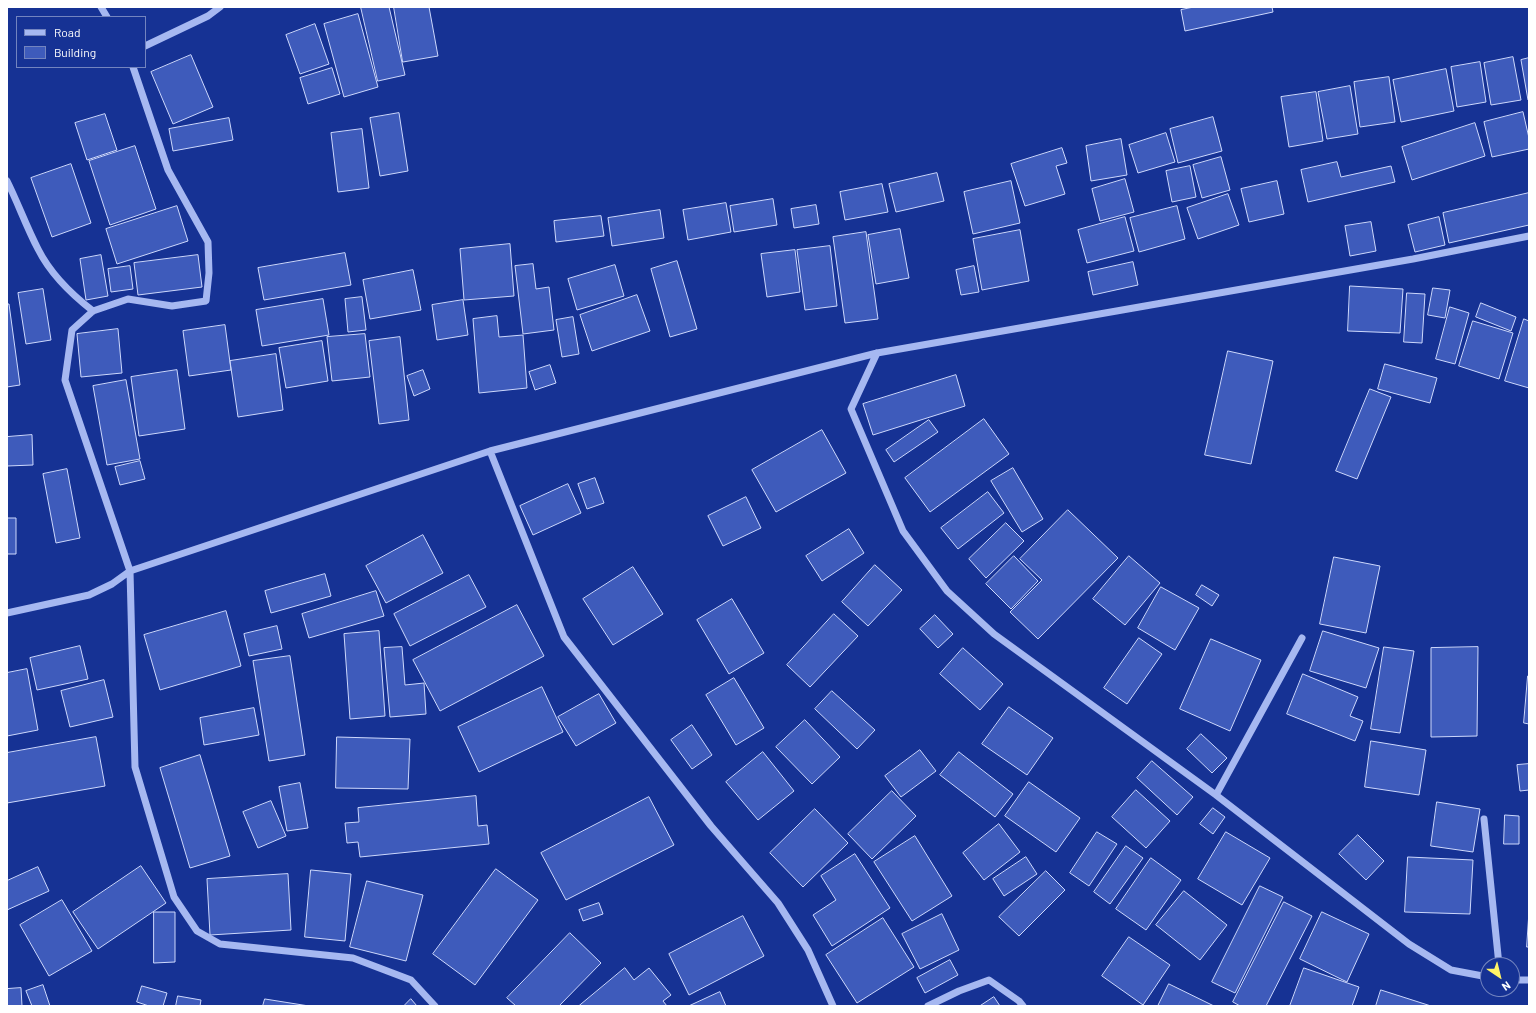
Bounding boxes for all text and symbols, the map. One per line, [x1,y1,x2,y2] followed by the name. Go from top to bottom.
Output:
[16,16,146,68] legend
[54,25,81,39] text: Road
[54,45,96,59] text: Building
[1480,957,1520,997] north arrow
[1500,979,1513,994] text: N

